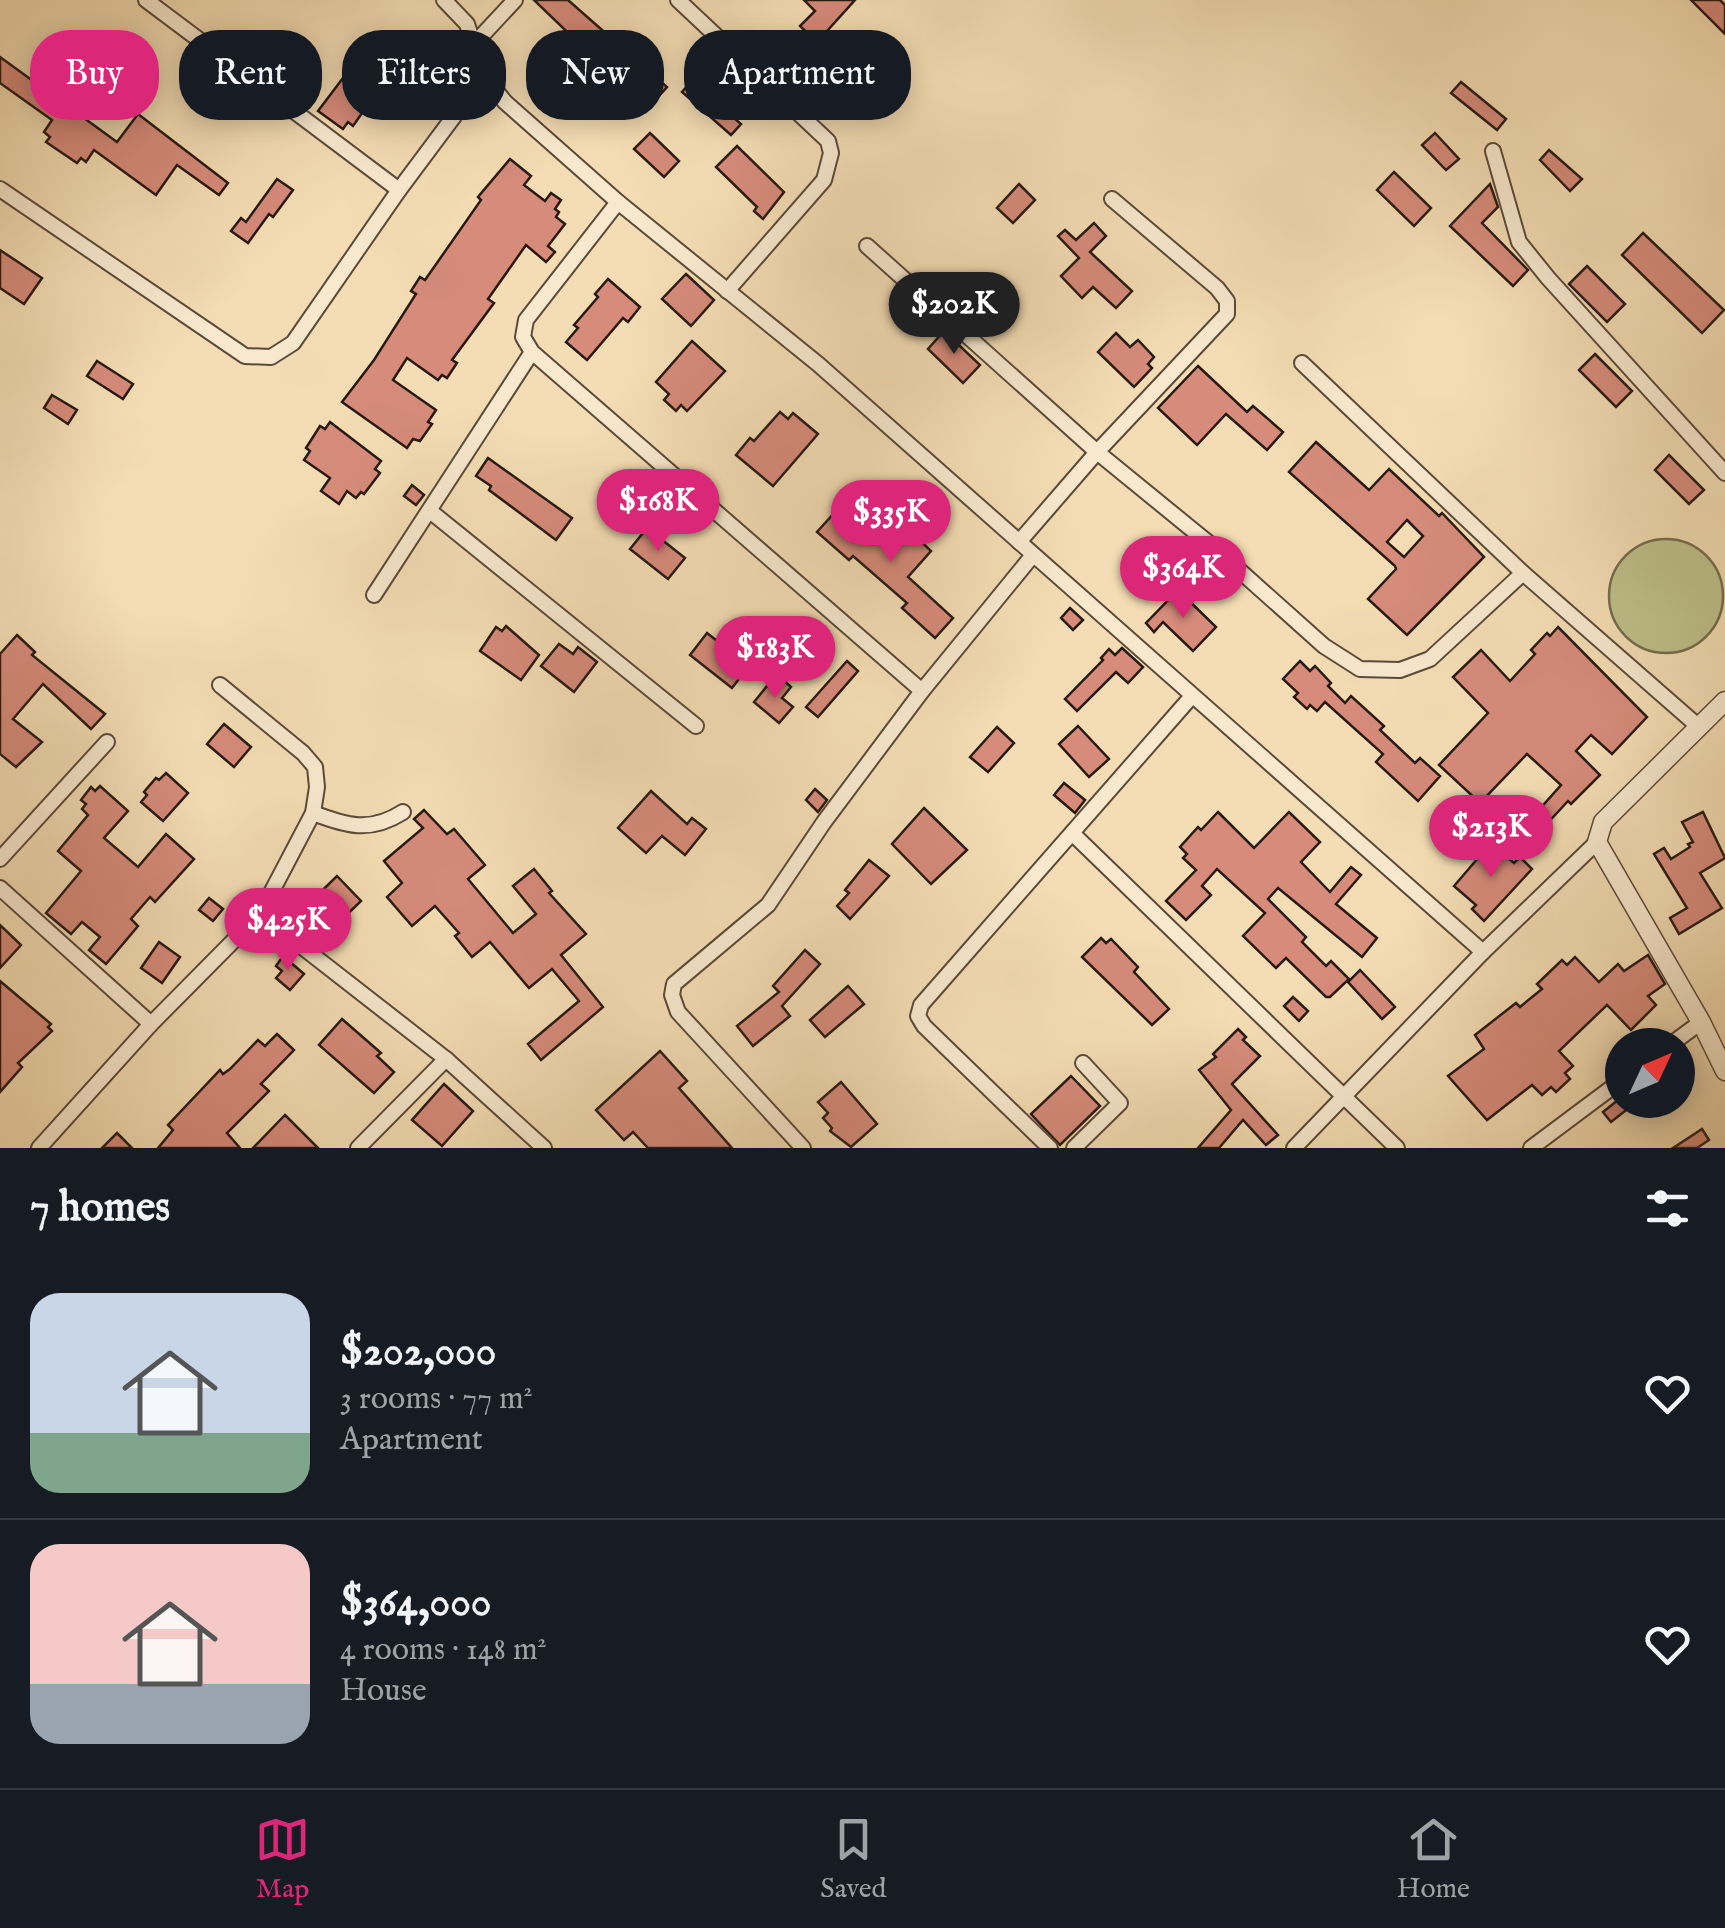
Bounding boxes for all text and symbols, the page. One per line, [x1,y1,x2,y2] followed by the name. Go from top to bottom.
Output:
[30,30,159,120] chip: Buy
[179,30,322,120] chip: Rent
[342,30,506,120] chip: Filters
[526,30,664,120] chip: New
[684,30,911,120] chip: Apartment
[884,272,1024,357] pin: $202K
[911,284,997,325] text: $202K
[588,469,728,554] pin: $168K
[821,480,961,565] pin: $335K
[619,481,697,522] text: $168K
[853,492,929,533] text: $335K
[1113,536,1253,621] pin: $364K
[1142,548,1224,589] text: $364K
[705,616,845,701] pin: $183K
[736,628,814,669] text: $183K
[1421,795,1561,880] pin: $213K
[1451,807,1531,848] text: $213K
[218,888,358,973] pin: $425K
[246,900,330,941] text: $425K
[1605,1028,1695,1118] north arrow
[1605,1028,1695,1118] map controls
[1640,1181,1695,1236] icon: filters
[30,1182,170,1235] text: 7 homes
[340,1326,496,1379] text: $202,000
[110,1333,230,1453] icon: home
[1640,1366,1695,1421] icon: heart
[340,1379,533,1420] text: 3 rooms · 77 m²
[340,1420,483,1461] text: Apartment
[340,1577,491,1630] text: $364,000
[110,1584,230,1704] icon: home
[1640,1617,1695,1672] icon: heart
[340,1630,547,1671] text: 4 rooms · 148 m²
[340,1671,427,1712] text: House
[255,1812,310,1907] tab: Map
[820,1812,887,1907] tab: Saved
[1397,1812,1470,1907] tab: Home

